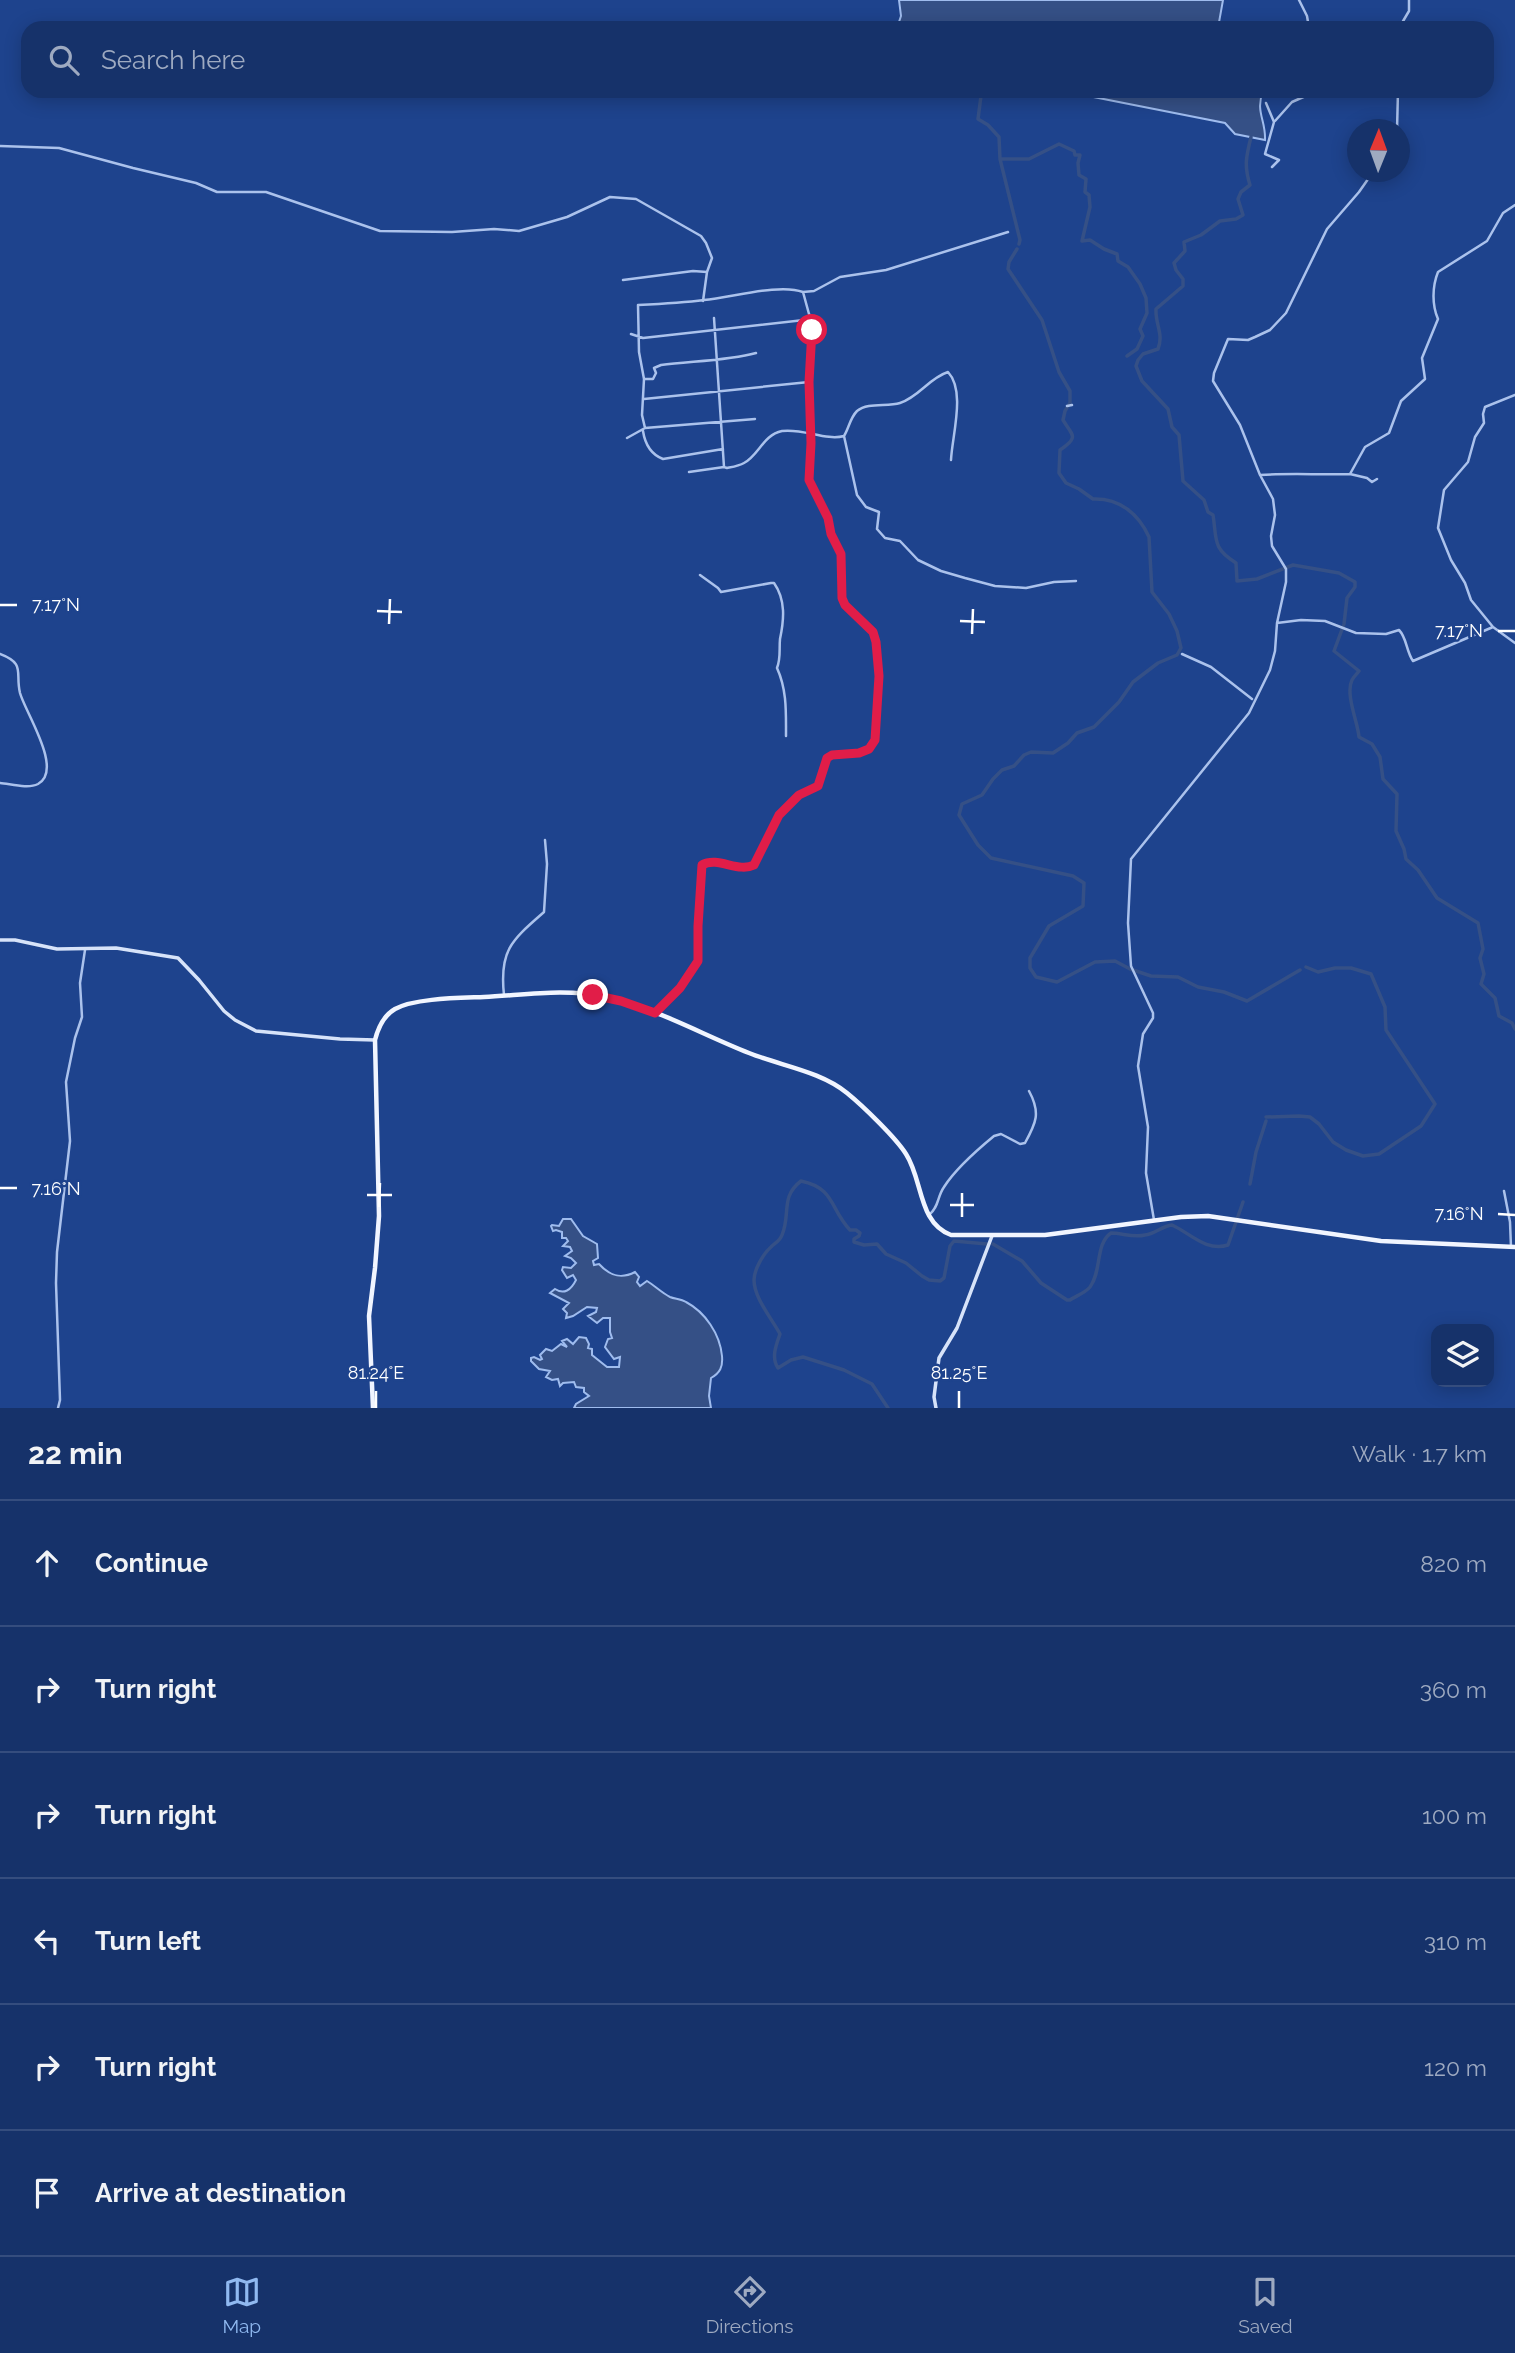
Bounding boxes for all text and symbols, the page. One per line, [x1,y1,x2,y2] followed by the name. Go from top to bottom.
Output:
[21,21,1494,98] search box
[45,41,83,79] icon: search
[101,45,245,75] text: Search here
[1347,119,1410,182] north arrow
[796,314,827,345] route start
[32,594,80,615] text: 7.17°N
[1435,620,1483,641] text: 7.17°N
[577,979,608,1010] route end
[31,1178,81,1199] text: 7.16°N
[1434,1203,1484,1224] text: 7.16°N
[1431,1324,1494,1387] map controls
[1431,1324,1494,1387] button: layers
[348,1362,404,1383] text: 81.24°E
[931,1362,987,1383] text: 81.25°E
[28,1436,123,1471] text: 22 min
[1352,1440,1487,1467] text: Walk · 1.7 km
[28,1544,66,1582] icon: ahead
[95,1548,208,1578] text: Continue
[1420,1550,1487,1577] text: 820 m
[28,1670,66,1708] icon: right
[95,1674,216,1704] text: Turn right
[1420,1676,1487,1703] text: 360 m
[28,1796,66,1834] icon: right
[95,1800,216,1830] text: Turn right
[1422,1802,1487,1829] text: 100 m
[28,1922,66,1960] icon: left
[95,1926,201,1956] text: Turn left
[1424,1928,1487,1955] text: 310 m
[28,2048,66,2086] icon: right
[95,2052,216,2082] text: Turn right
[1424,2054,1487,2081] text: 120 m
[28,2174,66,2212] icon: arrive
[95,2178,346,2208] text: Arrive at destination
[222,2273,261,2337] tab: Map
[706,2273,794,2337] tab: Directions
[1238,2273,1293,2337] tab: Saved

